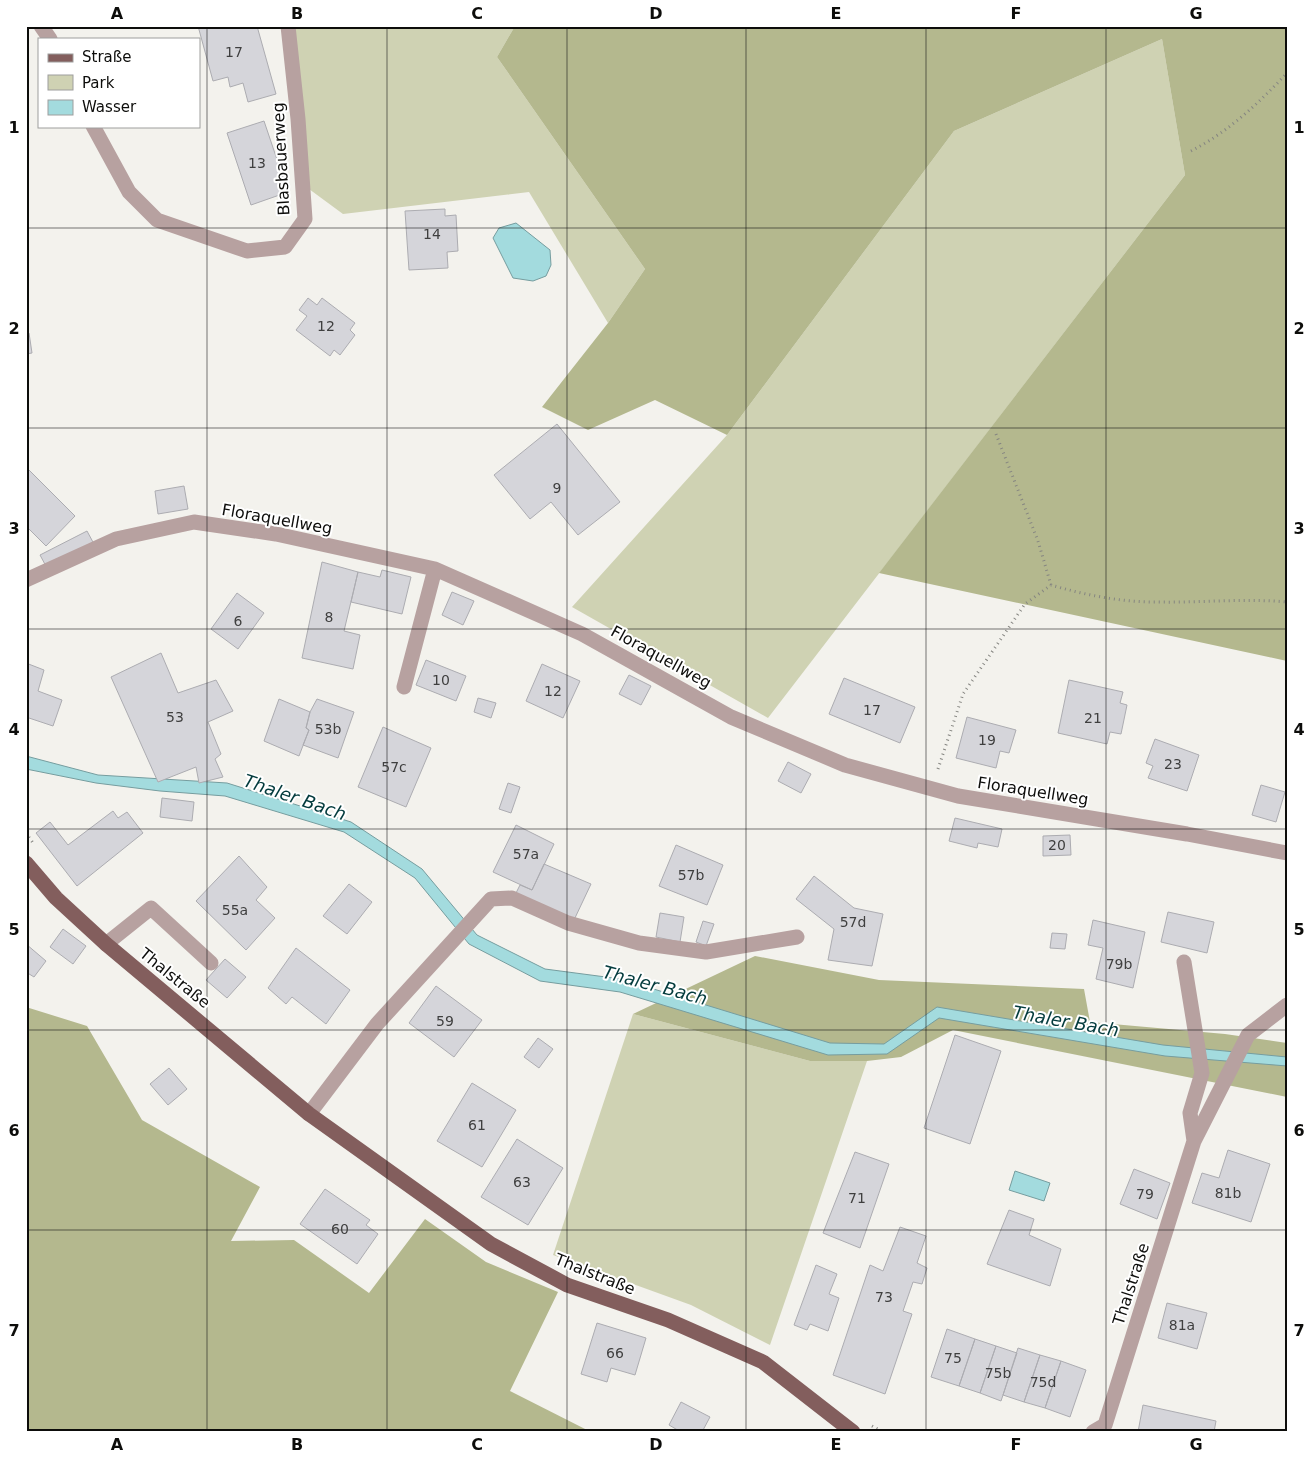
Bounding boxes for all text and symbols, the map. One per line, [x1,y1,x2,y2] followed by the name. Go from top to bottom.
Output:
[111,4,124,23] text: A
[291,4,303,23] text: B
[471,4,483,23] text: C
[649,4,663,23] text: D
[831,4,841,23] text: E
[1011,4,1021,23] text: F
[1189,4,1203,23] text: G
[38,38,200,128] legend
[225,44,243,60] house number: 17
[82,48,131,66] text: Straße
[82,74,115,92] text: Park
[82,98,137,116] text: Wasser
[269,102,293,216] street label: Blasbauerweg
[8,118,20,137] text: 1
[1293,118,1305,137] text: 1
[248,155,266,171] house number: 13
[423,226,441,242] house number: 14
[317,318,335,334] house number: 12
[8,319,20,338] text: 2
[1293,319,1305,338] text: 2
[553,480,561,496] house number: 9
[220,500,334,538] street label: Floraquellweg
[8,519,20,538] text: 3
[1293,519,1305,538] text: 3
[325,609,333,625] house number: 8
[234,613,243,629] house number: 6
[607,622,715,692] street label: Floraquellweg
[432,672,450,688] house number: 10
[544,683,562,699] house number: 12
[863,702,881,718] house number: 17
[166,709,184,725] house number: 53
[1084,710,1102,726] house number: 21
[8,720,20,739] text: 4
[1293,720,1305,739] text: 4
[315,721,341,737] house number: 53b
[978,732,996,748] house number: 19
[1164,756,1182,772] house number: 23
[381,759,407,775] house number: 57c
[241,770,349,824] water label: Thaler Bach
[976,773,1090,809] street label: Floraquellweg
[1048,837,1066,853] house number: 20
[513,846,539,862] house number: 57a
[678,867,704,883] house number: 57b
[222,902,248,918] house number: 55a
[840,914,866,930] house number: 57d
[8,920,20,939] text: 5
[1293,920,1305,939] text: 5
[135,943,214,1012] street label: Thalstraße
[1106,956,1132,972] house number: 79b
[600,961,710,1009] water label: Thaler Bach
[1011,1001,1121,1041] water label: Thaler Bach
[436,1013,454,1029] house number: 59
[468,1117,486,1133] house number: 61
[8,1121,20,1140] text: 6
[1293,1121,1305,1140] text: 6
[513,1174,531,1190] house number: 63
[1215,1185,1241,1201] house number: 81b
[1136,1186,1154,1202] house number: 79
[848,1190,866,1206] house number: 71
[331,1221,349,1237] house number: 60
[1109,1241,1153,1328] street label: Thalstraße
[551,1249,638,1299] street label: Thalstraße
[875,1289,893,1305] house number: 73
[1169,1317,1195,1333] house number: 81a
[8,1321,20,1340] text: 7
[1293,1321,1305,1340] text: 7
[606,1345,624,1361] house number: 66
[944,1350,962,1366] house number: 75
[985,1365,1011,1381] house number: 75b
[1030,1374,1056,1390] house number: 75d
[111,1435,124,1454] text: A
[291,1435,303,1454] text: B
[471,1435,483,1454] text: C
[649,1435,663,1454] text: D
[831,1435,841,1454] text: E
[1011,1435,1021,1454] text: F
[1189,1435,1203,1454] text: G

